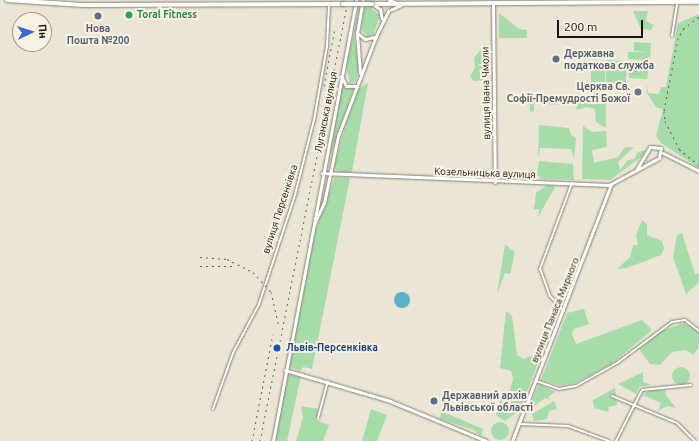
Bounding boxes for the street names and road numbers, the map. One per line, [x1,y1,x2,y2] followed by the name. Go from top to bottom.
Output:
[479,46,493,140] street label: вулиця Івана Чмоли
[312,70,340,154] street label: Луганська вулиця
[260,163,300,255] street label: вулиця Персенківка
[434,165,536,181] street label: Козельницька вулиця
[528,256,582,364] street label: вулиця Панаса Мирного

